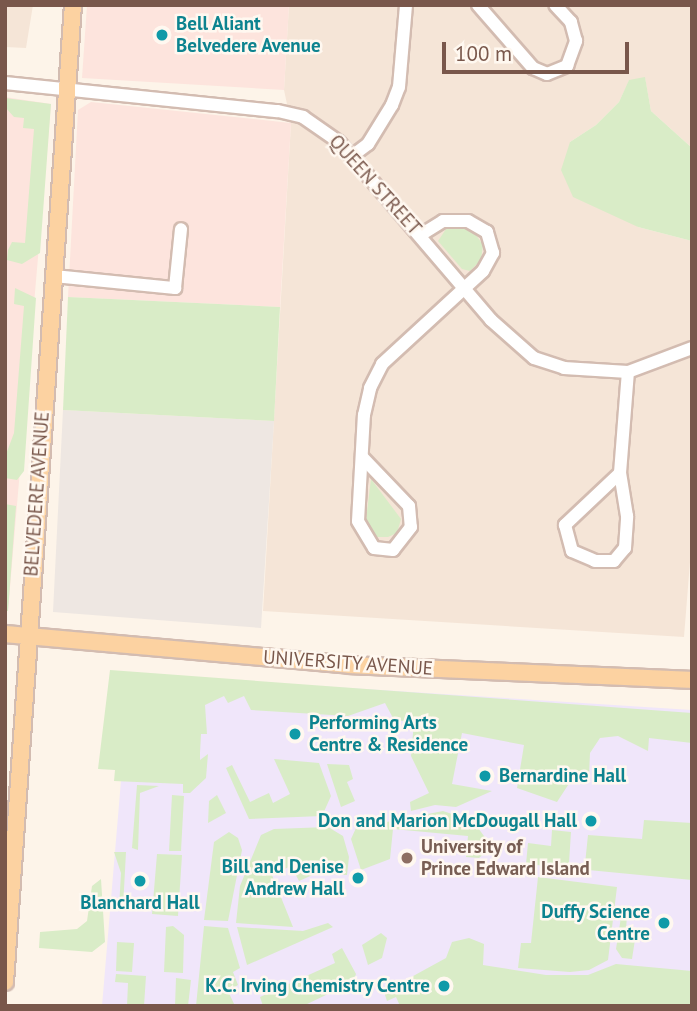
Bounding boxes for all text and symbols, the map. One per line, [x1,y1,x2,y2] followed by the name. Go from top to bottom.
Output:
[176,13,321,57] place label: Bell Aliant Belvedere Avenue
[154,27,170,43] marker: Bell Aliant Belvedere Avenue
[445,28,632,72] scale bar
[455,40,512,67] text: 100 m
[324,130,426,240] street label: QUEEN STREET
[20,410,54,578] street label: BELVEDERE AVENUE
[262,646,434,680] street label: UNIVERSITY AVENUE
[309,712,468,756] place label: Performing Arts Centre & Residence
[287,726,303,742] marker: Performing Arts Centre & Residence
[499,765,626,787] place label: Bernardine Hall
[477,768,493,784] marker: Bernardine Hall
[318,810,577,832] place label: Don and Marion McDougall Hall
[583,813,599,829] marker: Don and Marion McDougall Hall
[421,836,590,880] place label: University of Prince Edward Island
[399,850,415,866] marker: University of Prince Edward Island
[222,856,344,900] place label: Bill and Denise Andrew Hall
[350,870,366,886] marker: Bill and Denise Andrew Hall
[132,873,148,889] marker: Blanchard Hall
[80,892,200,914] place label: Blanchard Hall
[541,901,650,945] place label: Duffy Science Centre
[656,915,672,931] marker: Duffy Science Centre
[203,975,430,997] place label: K.C. Irving Chemistry Centre
[436,978,452,994] marker: K.C. Irving Chemistry Centre

